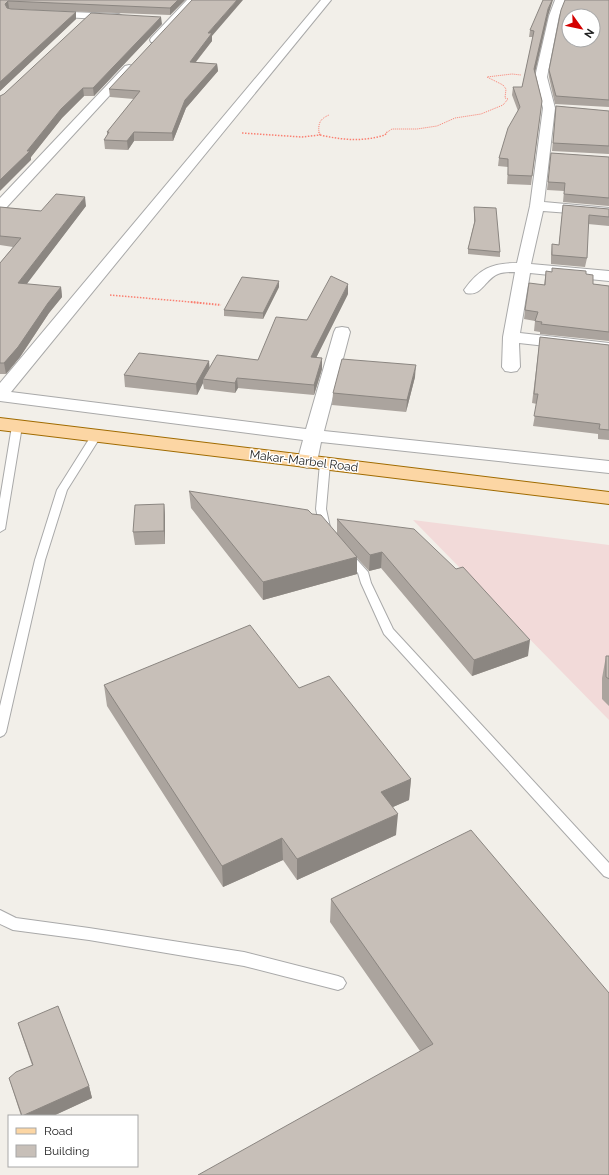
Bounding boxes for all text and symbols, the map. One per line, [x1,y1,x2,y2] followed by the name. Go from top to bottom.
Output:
[561,8,601,48] north arrow
[581,26,597,40] text: N
[249,447,359,475] street label: Makar-Marbel Road
[8,1115,138,1167] legend
[44,1124,73,1138] text: Road
[44,1144,90,1158] text: Building

